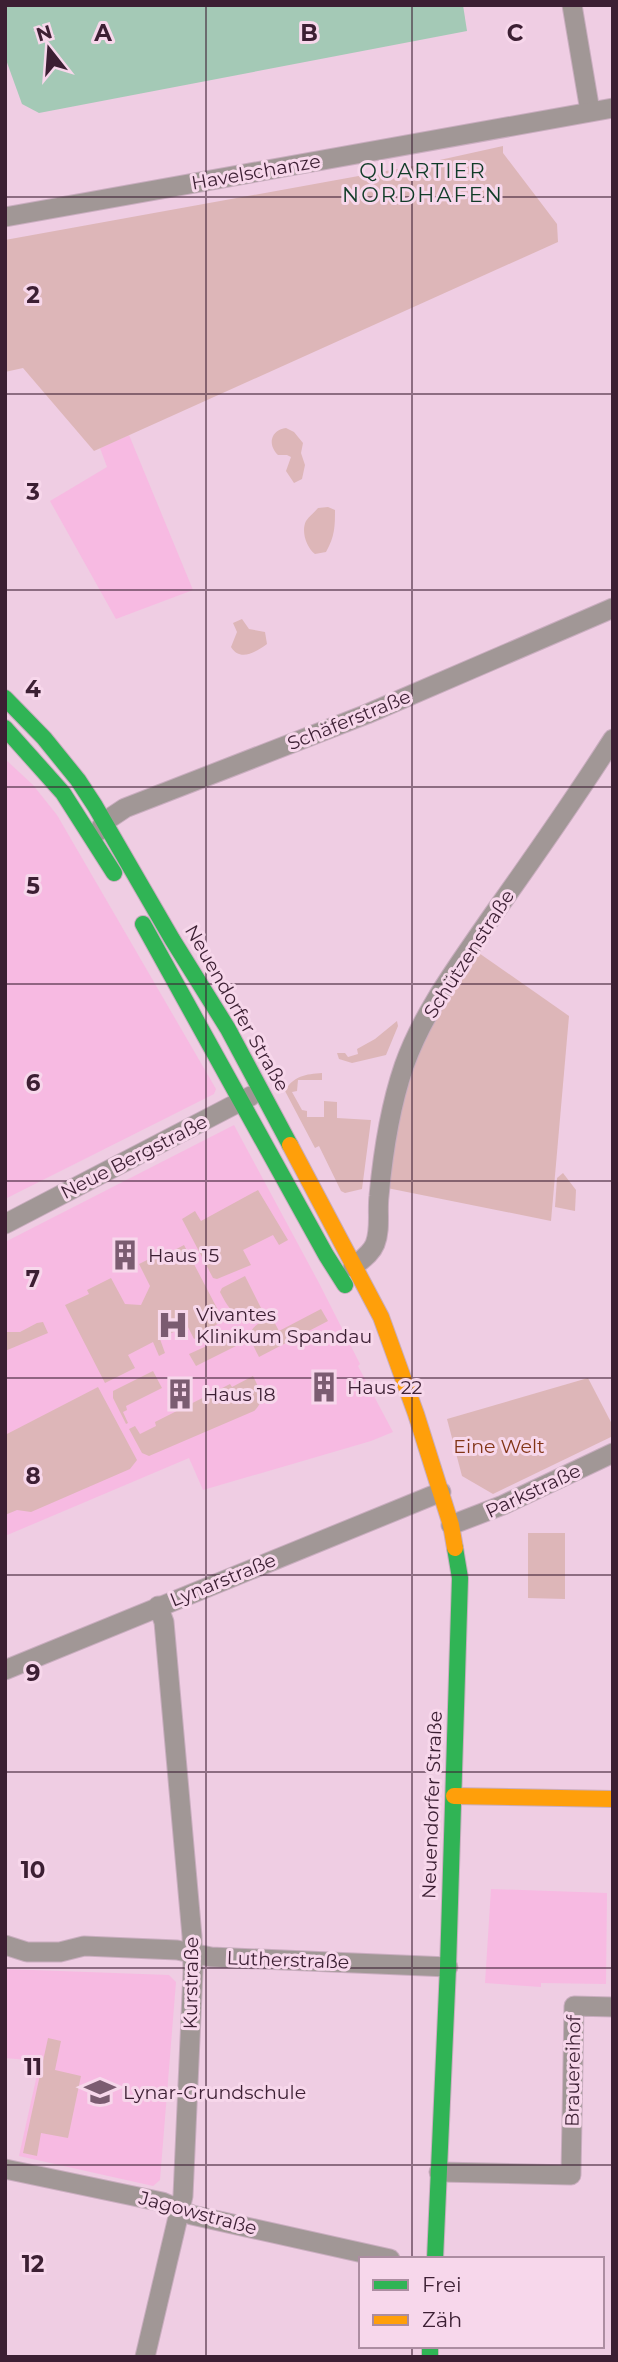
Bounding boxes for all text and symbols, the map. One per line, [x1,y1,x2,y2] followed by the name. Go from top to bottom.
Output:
[14,14,84,84] north arrow
[93,19,112,47] text: A
[300,19,318,47] text: B
[507,19,524,47] text: C
[33,20,55,46] text: N
[190,149,322,195] street label: Havelschanze
[342,158,504,207] district label: QUARTIER NORDHAFEN
[26,281,40,309] text: 2
[25,478,40,506] text: 3
[25,675,41,703] text: 4
[284,685,414,755] street label: Schäferstraße
[26,872,40,900] text: 5
[419,885,519,1023] street label: Schützenstraße
[180,921,294,1095] street label: Neuendorfer Straße
[26,1069,41,1097] text: 6
[57,1110,211,1204] street label: Neue Bergstraße
[108,1238,142,1272] building icon: Haus 15
[148,1244,220,1267] place label: Haus 15
[26,1265,40,1293] text: 7
[196,1303,372,1348] place label: Vivantes Klinikum Spandau
[156,1308,190,1342] hospital icon: Vivantes Klinikum Spandau
[307,1370,341,1404] building icon: Haus 22
[347,1376,422,1399] place label: Haus 22
[163,1377,197,1411] building icon: Haus 18
[203,1383,276,1406] place label: Haus 18
[453,1435,545,1458] park label: Eine Welt
[482,1459,584,1523] street label: Parkstraße
[25,1462,41,1490] text: 8
[167,1548,279,1612] street label: Lynarstraße
[26,1659,40,1687] text: 9
[417,1710,447,1900] street label: Neuendorfer Straße
[21,1856,45,1884] text: 10
[179,1936,203,2030] street label: Kurstraße
[226,1946,350,1974] street label: Lutherstraße
[561,2013,586,2127] street label: Brauereihof
[24,2053,42,2081] text: 11
[83,2075,117,2109] school or university icon: Lynar-Grundschule
[123,2081,306,2104] place label: Lynar-Grundschule
[136,2186,259,2240] street label: Jagowstraße
[22,2250,44,2278] text: 12
[359,2257,604,2348] legend
[422,2272,462,2297] text: Frei
[422,2307,462,2332] text: Zäh

